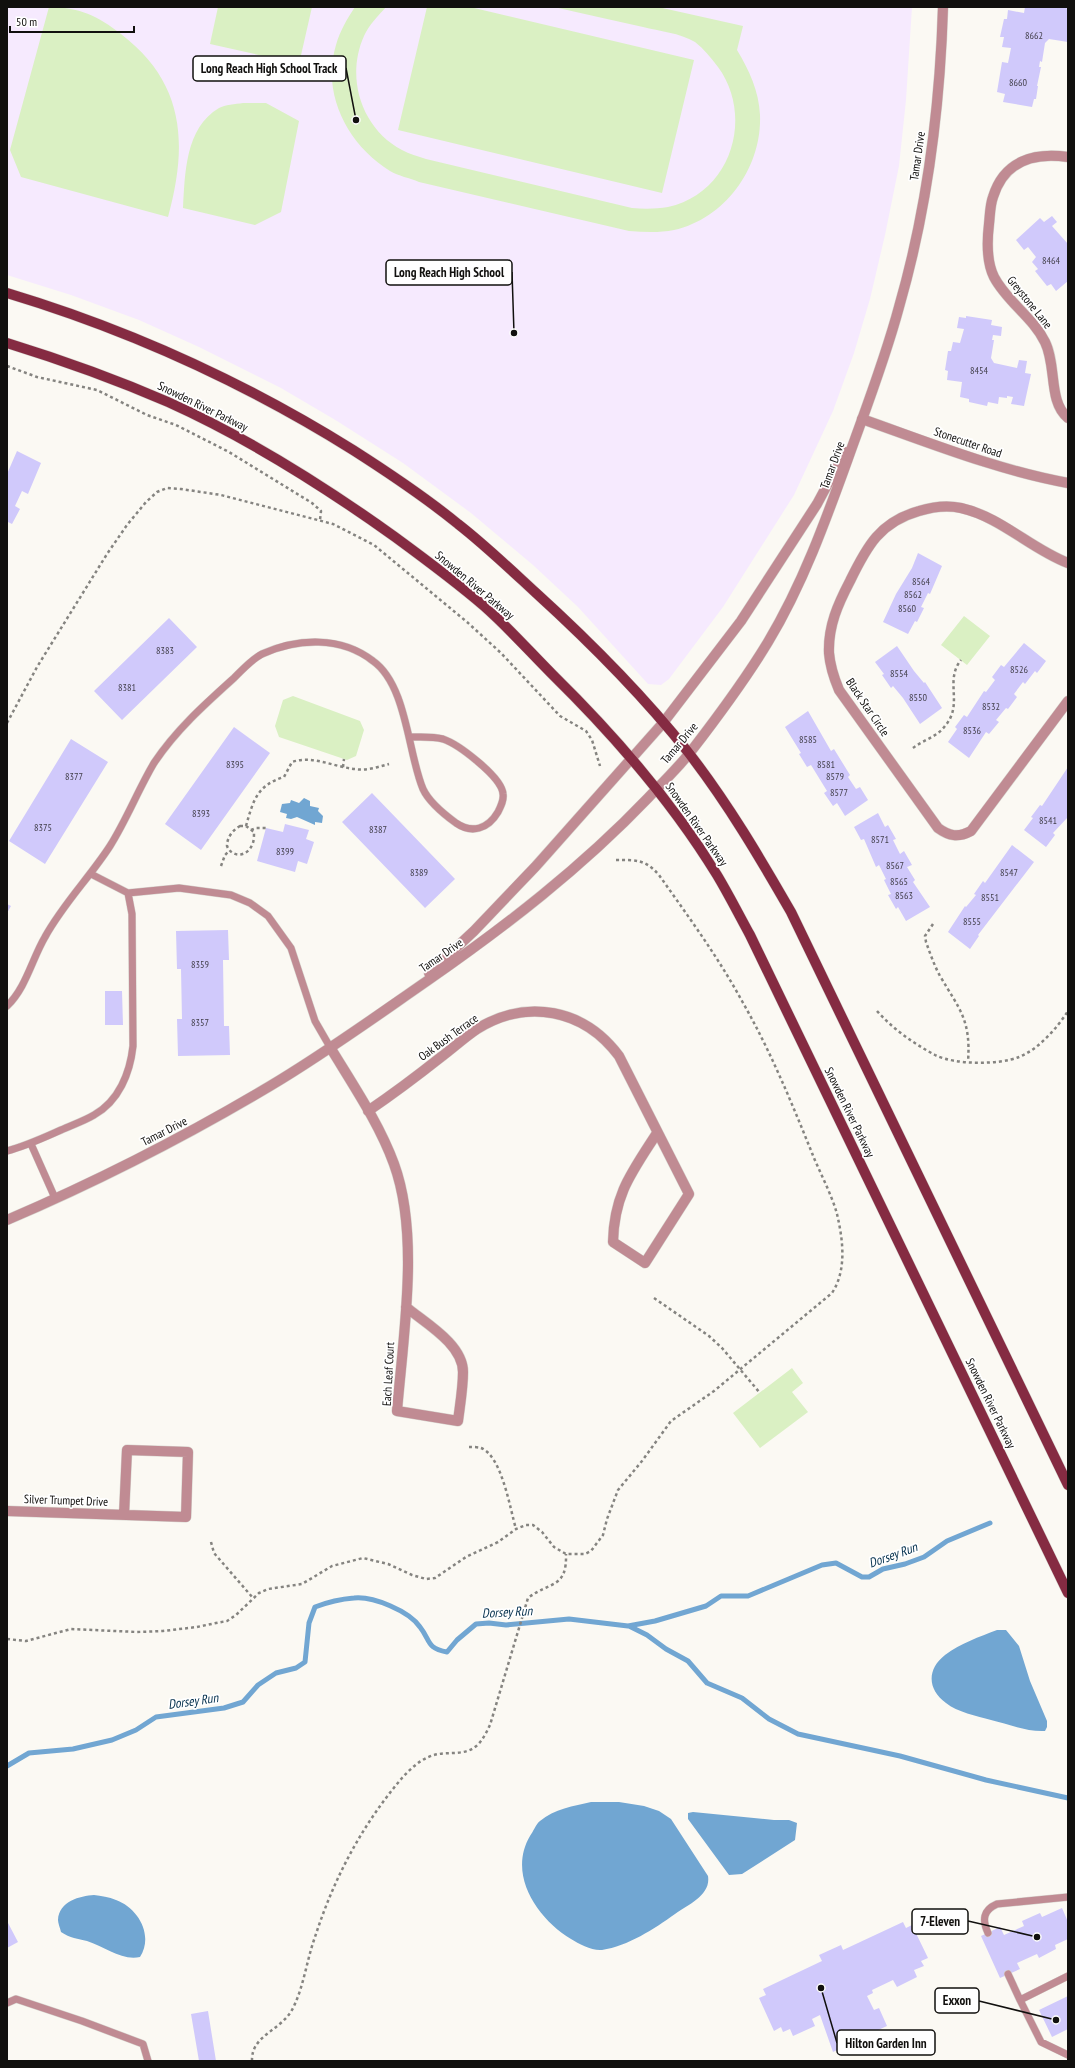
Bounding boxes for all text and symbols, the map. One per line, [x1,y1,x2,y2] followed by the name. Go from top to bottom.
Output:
[10,8,134,34] scale bar
[16,14,37,29] text: 50 m
[1025,29,1043,42] house number: 8662
[193,56,346,81] callout: Long Reach High School Track
[201,60,338,77] text: Long Reach High School Track
[1009,76,1028,89] house number: 8660
[906,130,928,182] street label: Tamar Drive
[1042,254,1061,267] house number: 8464
[386,260,512,285] callout: Long Reach High School
[394,264,505,281] text: Long Reach High School
[1004,273,1056,331] street label: Greystone Lane
[970,364,989,377] house number: 8454
[155,378,251,435] street label: Snowden River Parkway
[932,423,1004,461] street label: Stonecutter Road
[817,439,848,491] street label: Tamar Drive
[432,548,518,623] street label: Snowden River Parkway
[912,575,931,588] house number: 8564
[904,588,922,601] house number: 8562
[898,602,917,615] house number: 8560
[156,644,174,657] house number: 8383
[1010,663,1029,676] house number: 8526
[890,667,909,680] house number: 8554
[843,675,893,739] street label: Black Star Circle
[118,681,136,694] house number: 8381
[909,691,928,704] house number: 8550
[982,700,1000,713] house number: 8532
[657,719,701,767] street label: Tamar Drive
[963,724,982,737] house number: 8536
[799,733,817,746] house number: 8585
[226,758,244,771] house number: 8395
[817,758,835,771] house number: 8581
[65,770,83,783] house number: 8377
[826,770,844,783] house number: 8579
[663,779,732,869] street label: Snowden River Parkway
[830,786,848,799] house number: 8577
[192,807,210,820] house number: 8393
[1039,814,1057,827] house number: 8541
[34,821,52,834] house number: 8375
[369,823,387,836] house number: 8387
[871,833,889,846] house number: 8571
[276,845,294,858] house number: 8399
[886,859,904,872] house number: 8567
[410,866,428,879] house number: 8389
[1000,866,1018,879] house number: 8547
[890,875,908,888] house number: 8565
[895,889,913,902] house number: 8563
[981,891,999,904] house number: 8551
[963,915,981,928] house number: 8555
[416,935,466,975] street label: Tamar Drive
[191,958,209,971] house number: 8359
[415,1010,481,1064] street label: Oak Bush Terrace
[191,1016,209,1029] house number: 8357
[822,1064,879,1160] street label: Snowden River Parkway
[139,1113,189,1149] street label: Tamar Drive
[379,1341,397,1407] street label: Each Leaf Court
[963,1355,1020,1451] street label: Snowden River Parkway
[24,1491,108,1509] street label: Silver Trumpet Drive
[866,1538,921,1572] water label: Dorsey Run
[481,1602,534,1622] water label: Dorsey Run
[167,1689,220,1713] water label: Dorsey Run
[912,1909,968,1934] callout: 7-Eleven
[920,1913,960,1930] text: 7-Eleven
[935,1988,979,2013] callout: Exxon
[943,1992,971,2009] text: Exxon
[837,2030,935,2055] callout: Hilton Garden Inn
[845,2035,927,2052] text: Hilton Garden Inn

